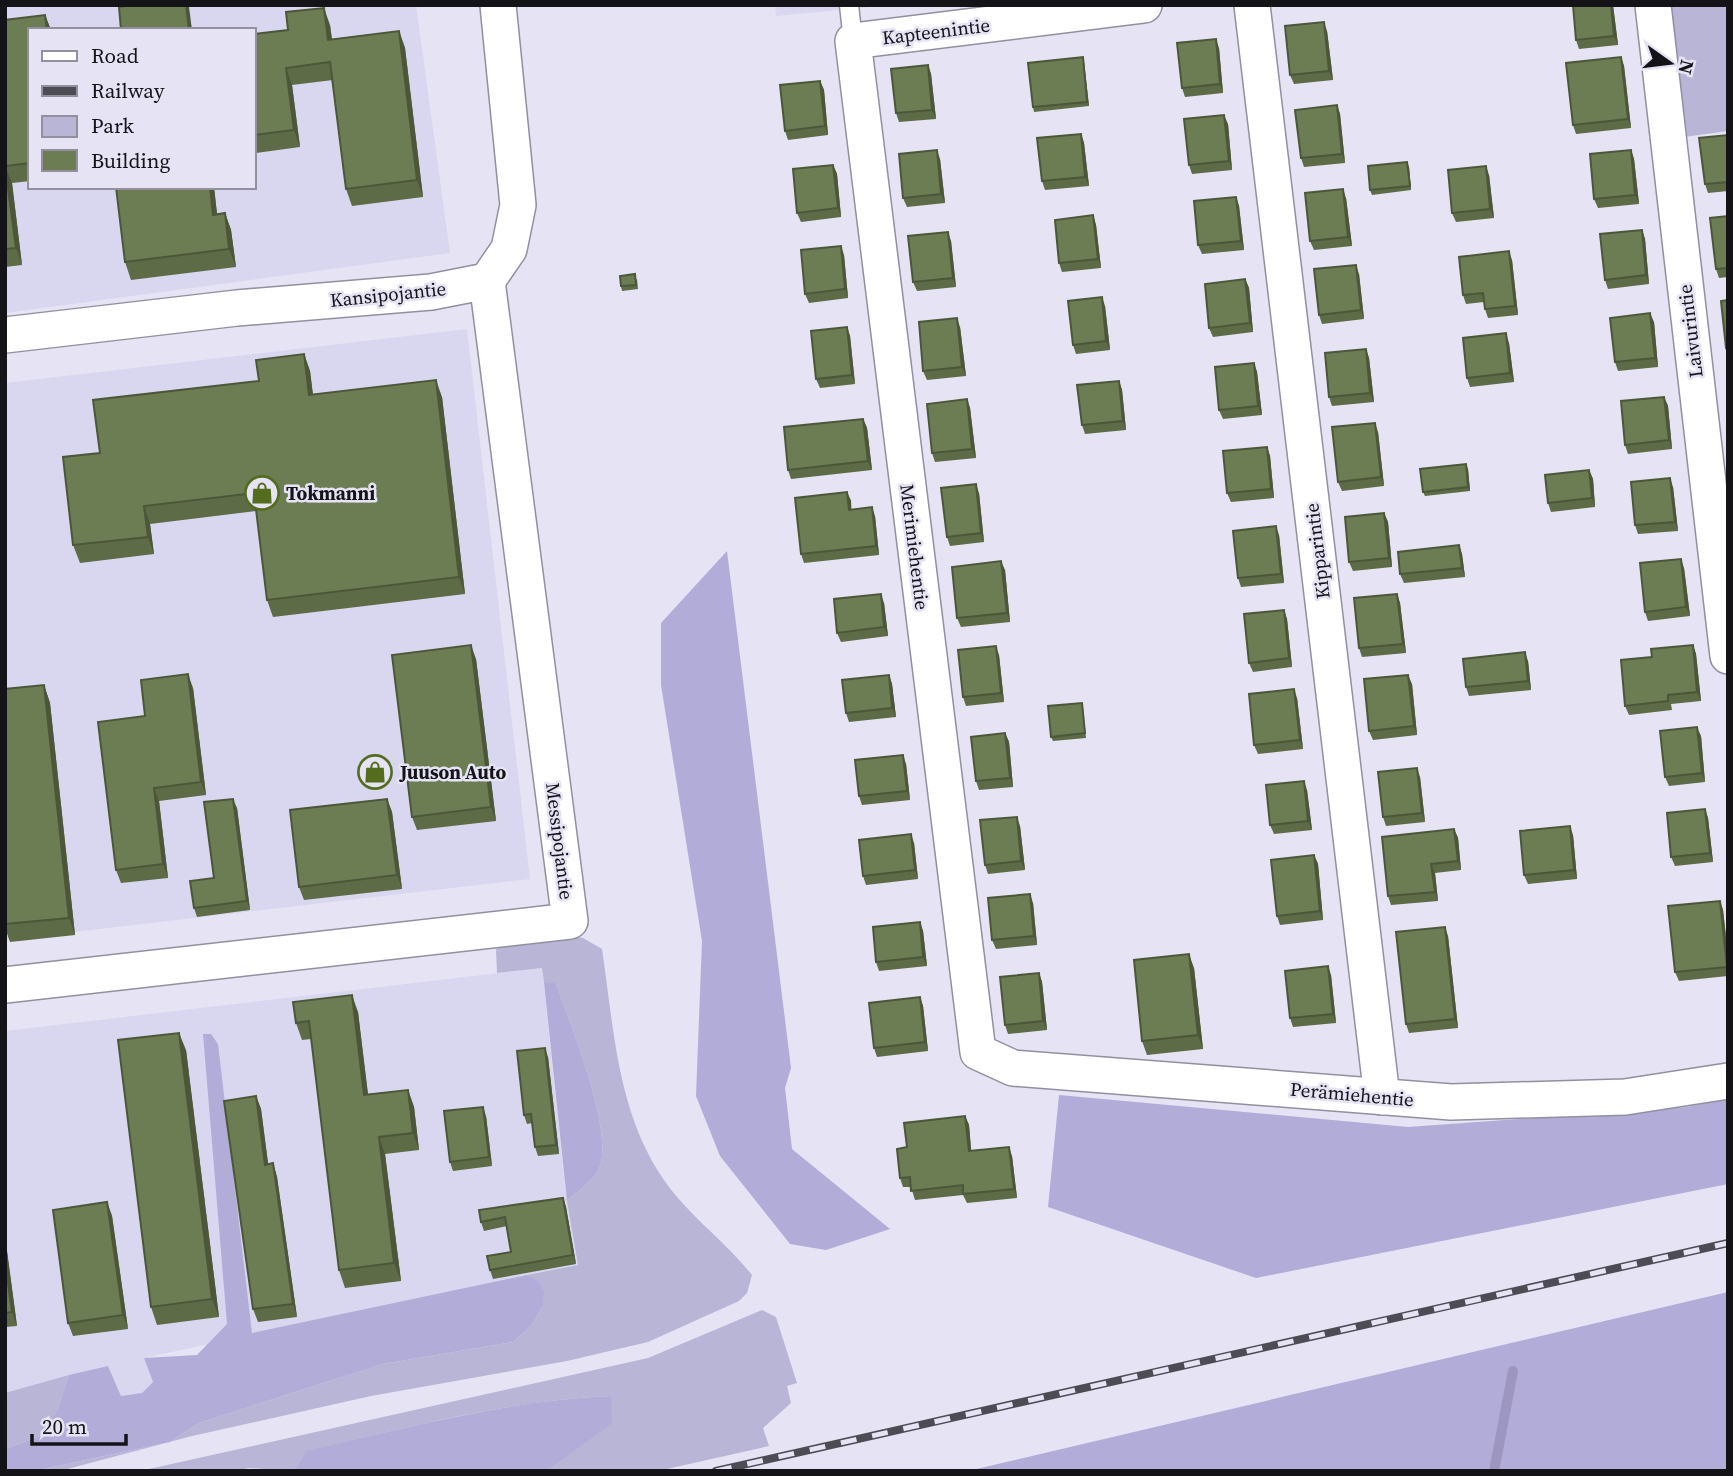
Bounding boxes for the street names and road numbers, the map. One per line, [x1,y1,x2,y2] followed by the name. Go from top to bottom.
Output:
[881,11,991,51] street label: Kapteenintie
[329,275,447,313] street label: Kansipojantie
[1671,283,1709,379] street label: Laivurintie
[894,483,936,611] street label: Merimiehentie
[1298,502,1336,600] street label: Kipparintie
[540,781,580,901] street label: Messipojantie
[1289,1076,1415,1112] street label: Perämiehentie

